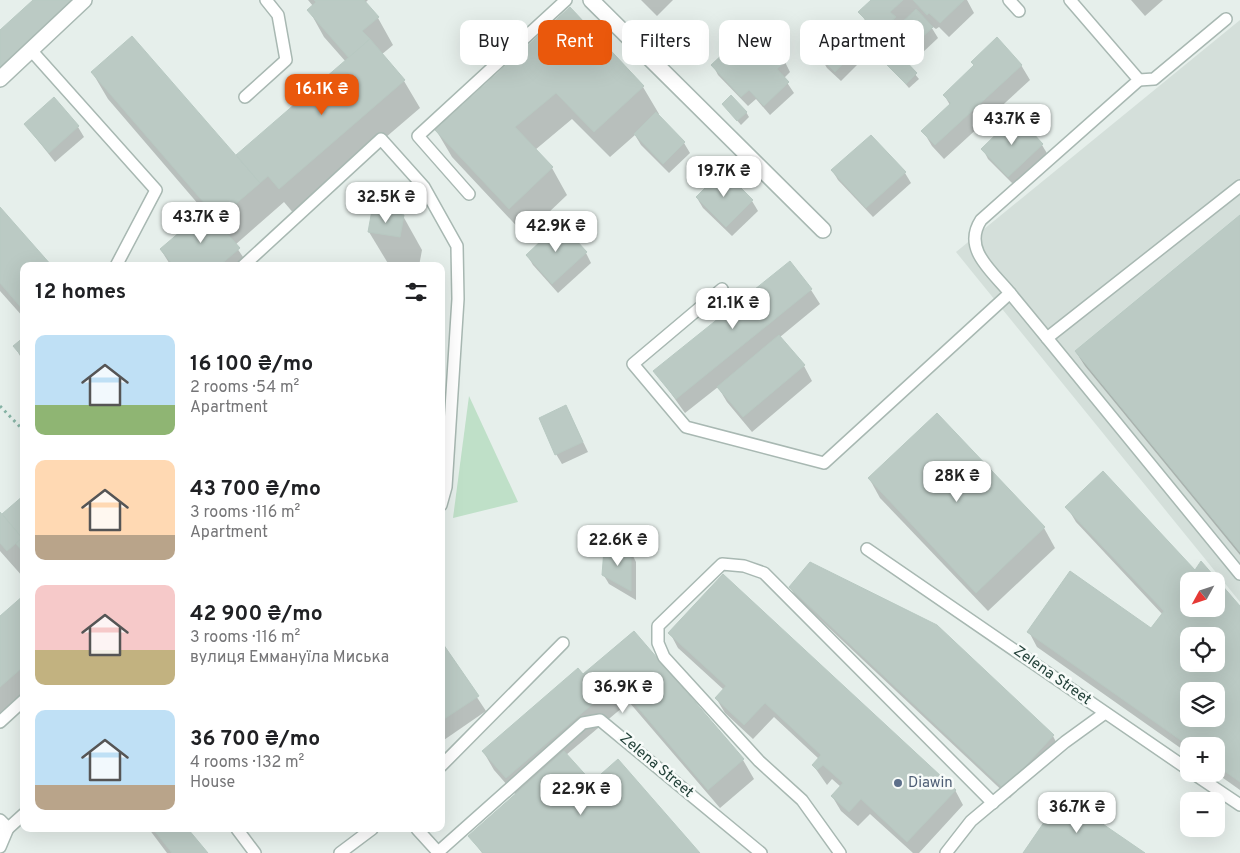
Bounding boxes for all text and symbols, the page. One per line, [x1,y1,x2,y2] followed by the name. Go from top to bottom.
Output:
[460,20,528,65] chip: Buy
[538,20,612,65] chip: Rent
[622,20,709,65] chip: Filters
[719,20,790,65] chip: New
[800,20,924,65] chip: Apartment
[276,74,368,116] pin: 16.1K ₴
[296,80,348,100] text: 16.1K ₴
[966,104,1058,146] pin: 43.7K ₴
[984,110,1040,130] text: 43.7K ₴
[678,156,770,198] pin: 19.7K ₴
[697,162,751,182] text: 19.7K ₴
[340,182,432,224] pin: 32.5K ₴
[357,188,415,208] text: 32.5K ₴
[155,202,247,244] pin: 43.7K ₴
[173,208,229,228] text: 43.7K ₴
[510,210,602,253] pin: 42.9K ₴
[526,217,586,237] text: 42.9K ₴
[402,278,430,306] icon: filters
[35,279,126,306] text: 12 homes
[687,288,779,330] pin: 21.1K ₴
[707,294,759,314] text: 21.1K ₴
[190,351,313,378] text: 16 100 ₴/mo
[75,355,135,415] icon: home
[190,378,299,398] text: 2 rooms · 54 m²
[190,398,268,418] text: Apartment
[922,460,992,503] pin: 28K ₴
[934,467,980,487] text: 28K ₴
[190,476,321,503] text: 43 700 ₴/mo
[75,480,135,540] icon: home
[190,503,300,523] text: 3 rooms · 116 m²
[190,523,268,543] text: Apartment
[572,524,664,567] pin: 22.6K ₴
[588,531,648,551] text: 22.6K ₴
[1180,572,1225,618] north arrow
[1180,572,1225,837] map controls
[190,601,323,628] text: 42 900 ₴/mo
[75,605,135,665] icon: home
[1180,627,1225,672] button: locate
[190,628,300,648] text: 3 rooms · 116 m²
[1009,642,1095,710] street label: Zelena Street
[190,648,389,668] text: вулиця Еммануїла Миська
[577,672,669,714] pin: 36.9K ₴
[594,678,652,698] text: 36.9K ₴
[1180,682,1225,727] button: layers
[190,726,320,753] text: 36 700 ₴/mo
[75,730,135,790] icon: home
[615,730,697,802] street label: Zelena Street
[1180,737,1225,782] button: +
[190,753,304,773] text: 4 rooms · 132 m²
[190,773,235,793] text: House
[535,774,627,816] pin: 22.9K ₴
[908,774,953,793] place label: Diawin
[892,777,904,789] marker: Diawin
[551,780,611,800] text: 22.9K ₴
[1031,792,1123,834] pin: 36.7K ₴
[1180,792,1225,837] button: −
[1049,798,1105,818] text: 36.7K ₴

